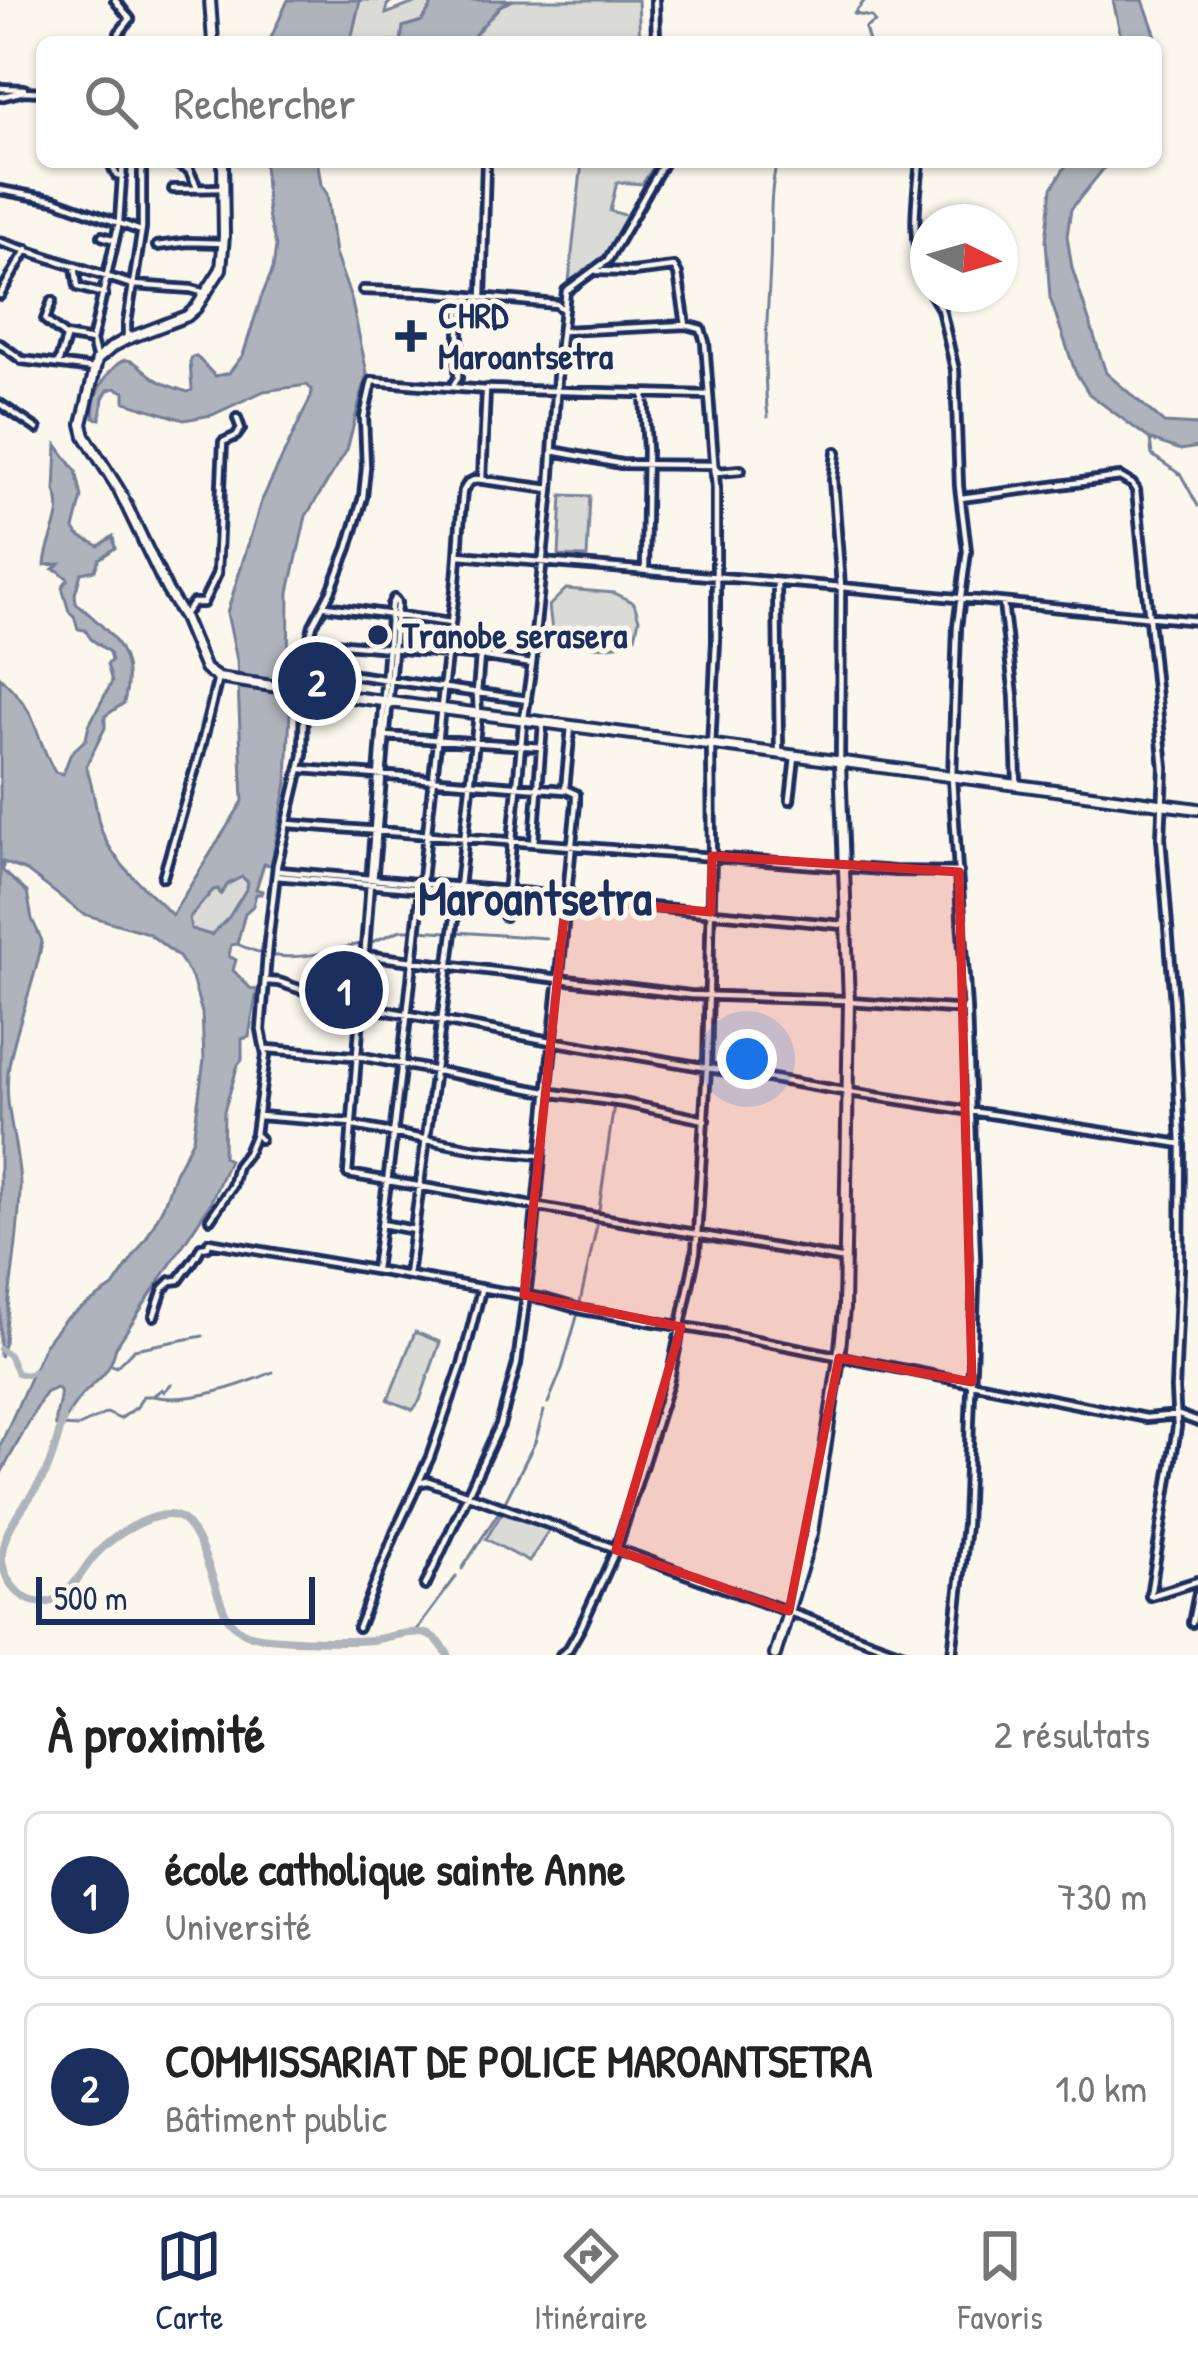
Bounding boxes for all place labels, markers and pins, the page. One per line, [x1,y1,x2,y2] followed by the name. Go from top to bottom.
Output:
[438,290,613,380] place label: CHRD Maroantsetra
[395,320,427,352] marker: CHRD Maroantsetra
[401,610,627,659] place label: Tranobe serasera
[365,622,391,648] marker: Tranobe serasera
[278,636,356,726] pin: 2
[305,945,383,1035] pin: 1

